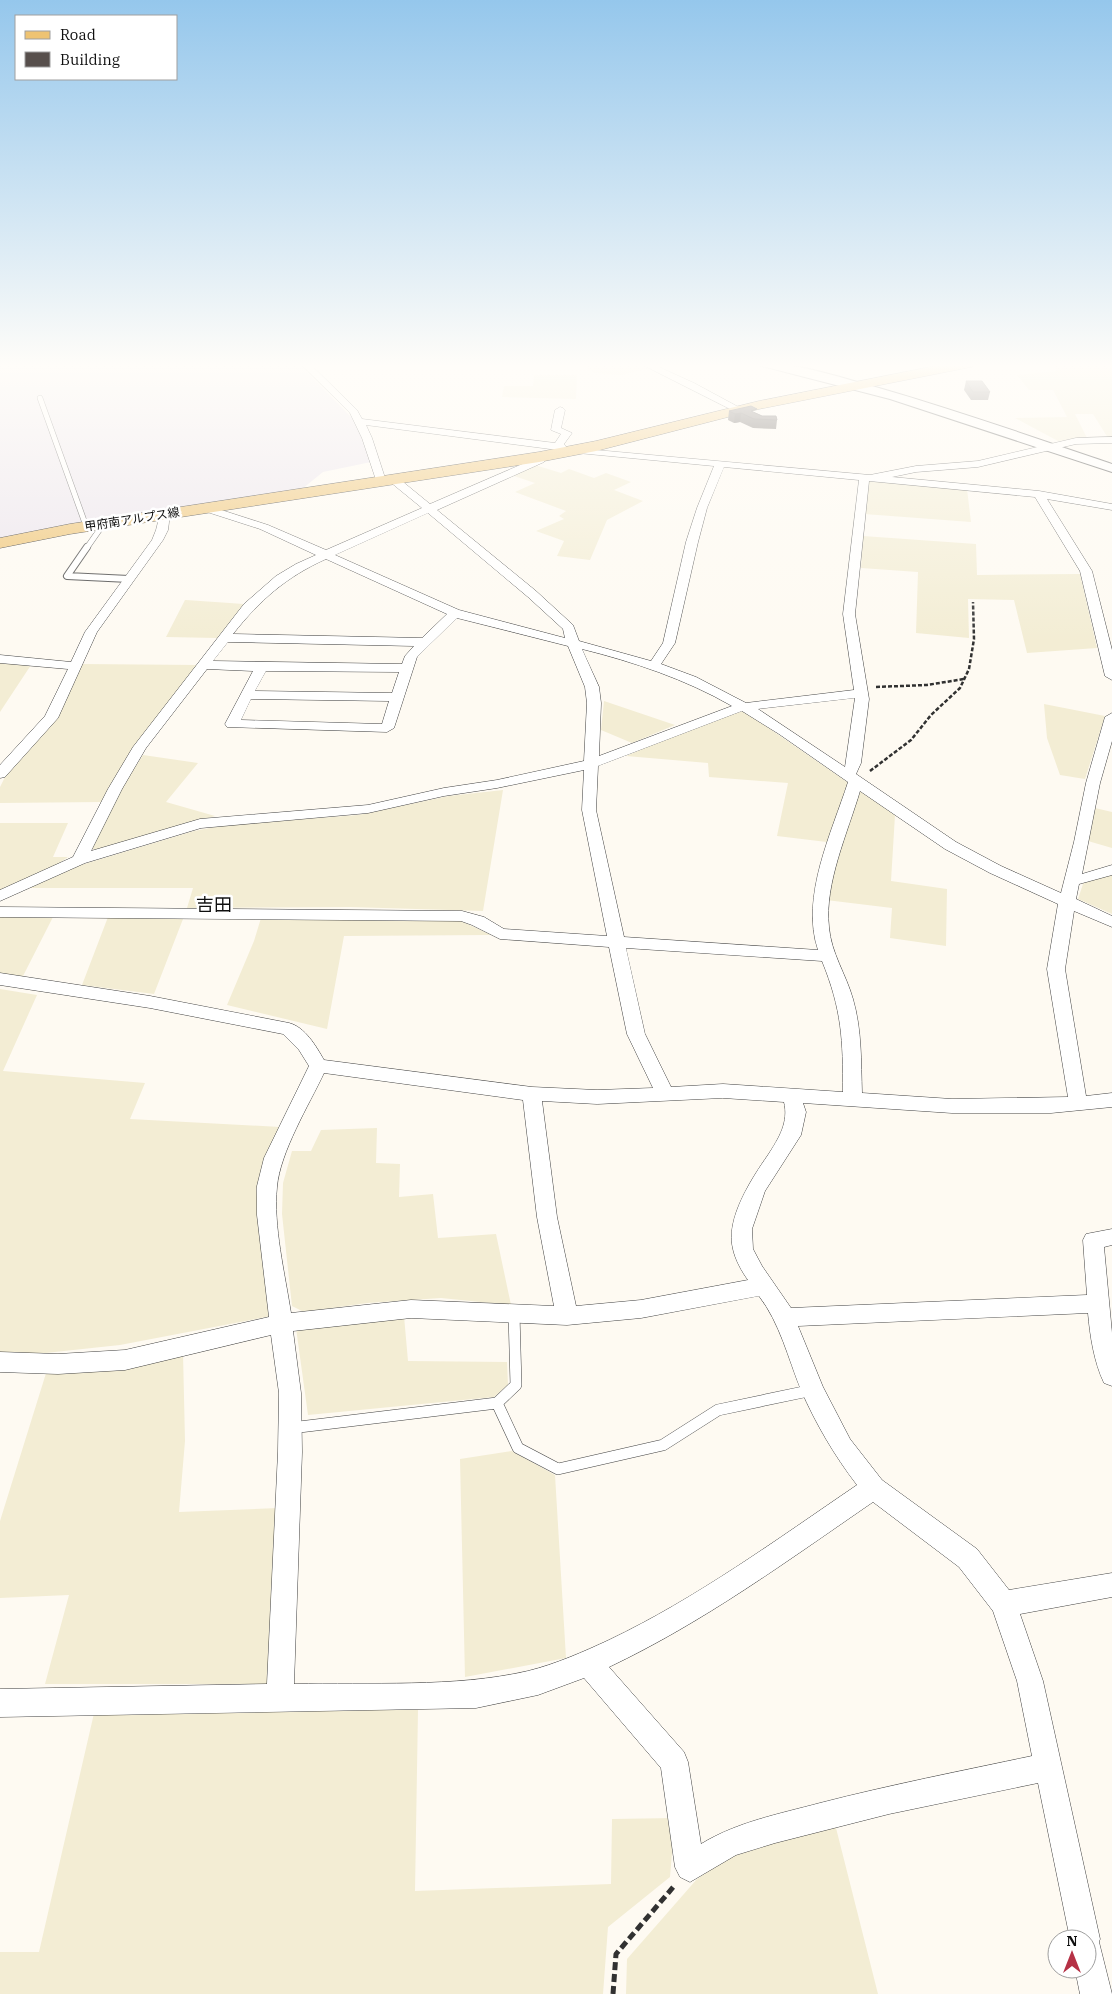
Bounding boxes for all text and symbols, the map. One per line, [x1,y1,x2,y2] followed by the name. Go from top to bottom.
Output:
[15,15,178,80] legend
[60,25,96,44] text: Road
[60,50,120,69] text: Building
[83,504,181,534] street label: 甲府南アルプス線
[196,893,232,916] district label: 吉田
[1047,1929,1097,1979] north arrow
[1066,1932,1078,1950] text: N

